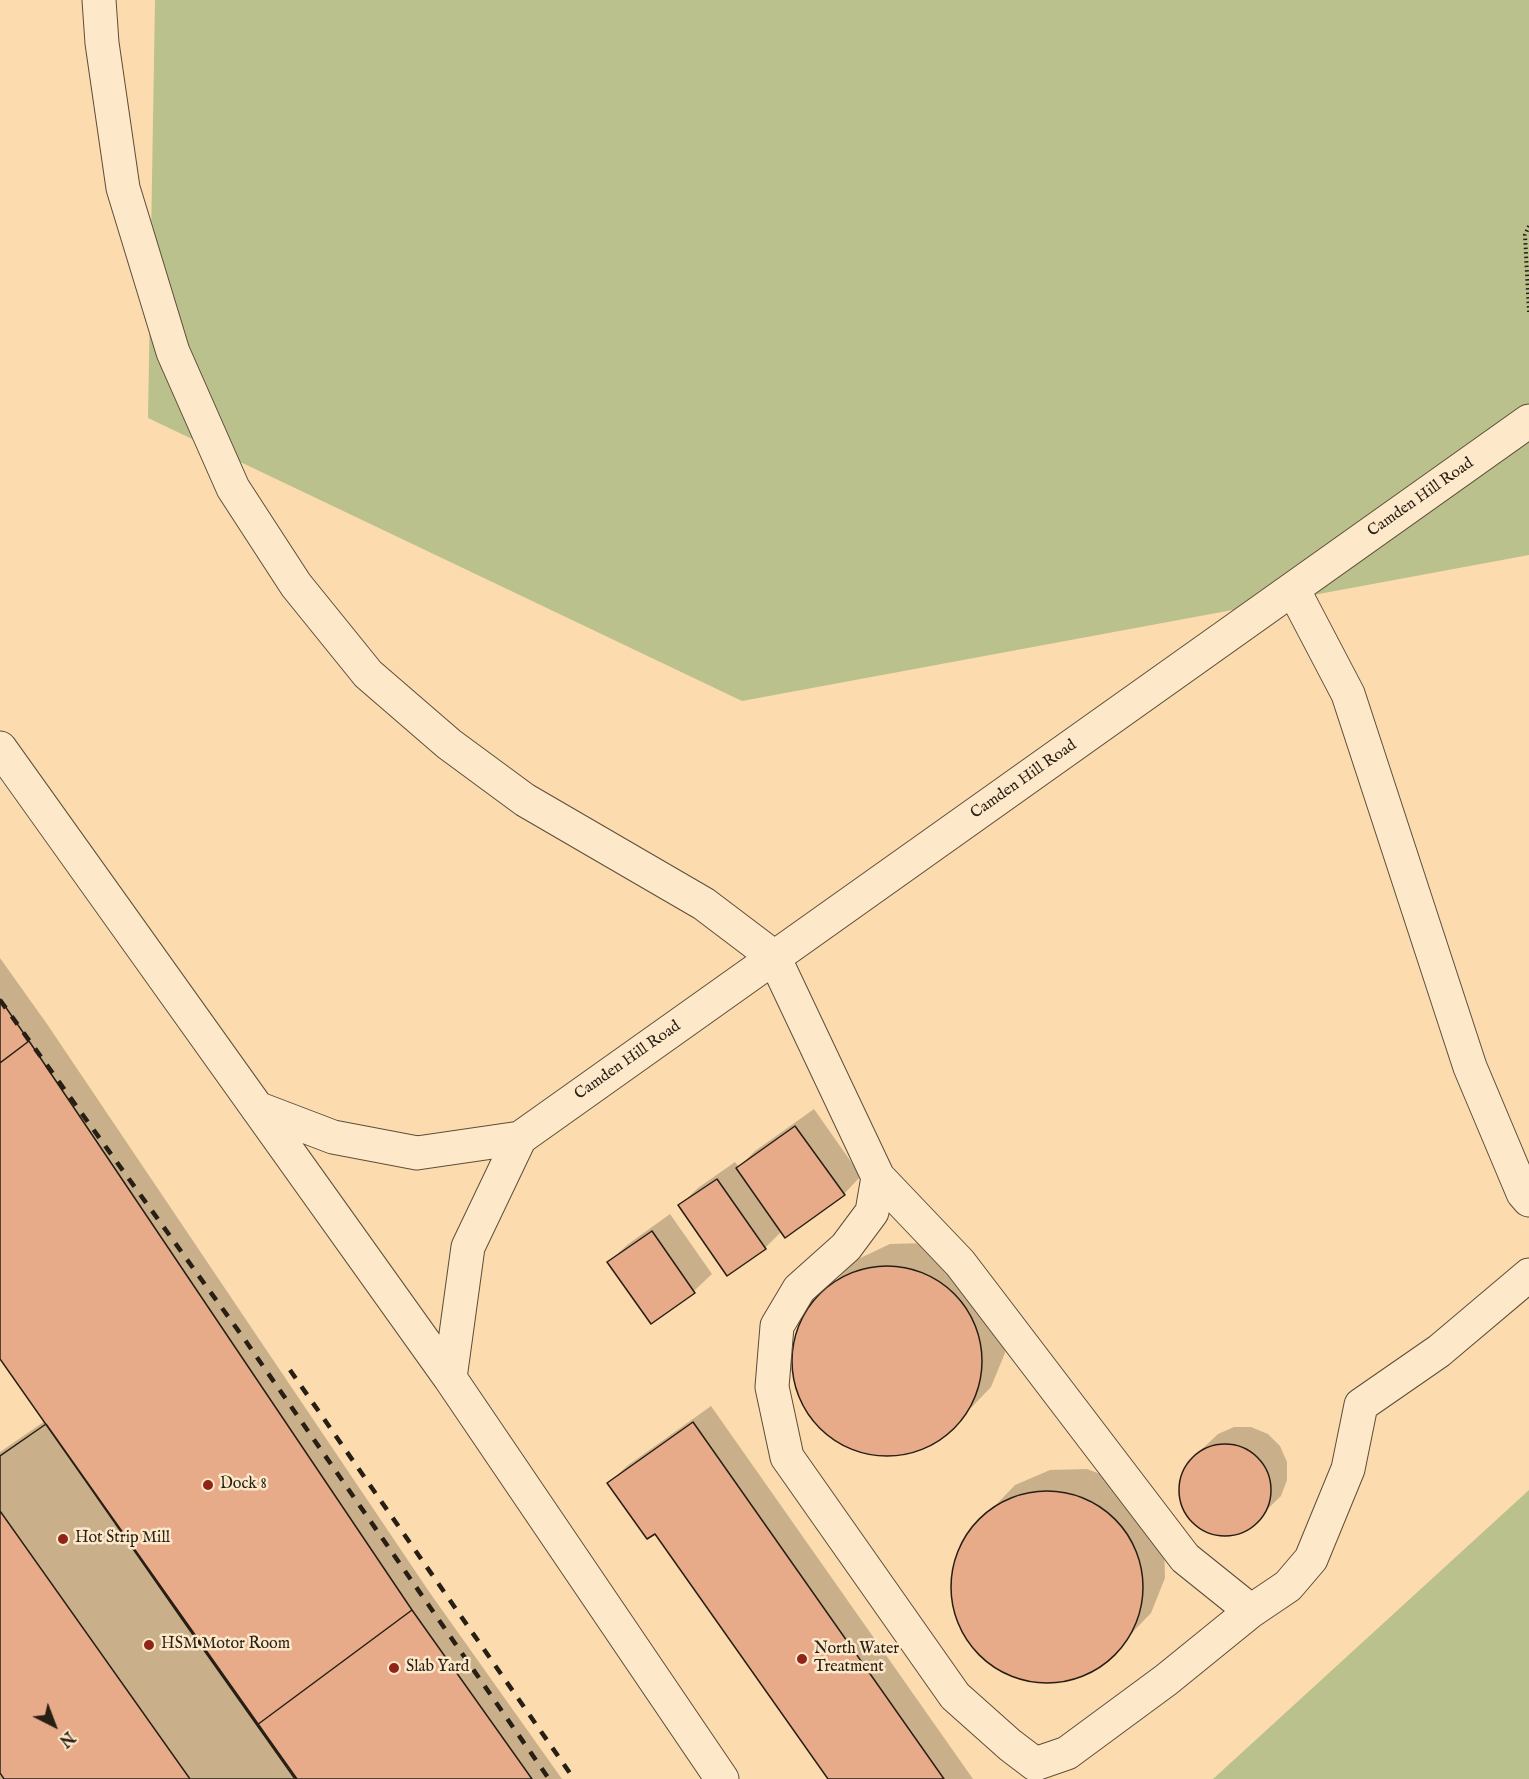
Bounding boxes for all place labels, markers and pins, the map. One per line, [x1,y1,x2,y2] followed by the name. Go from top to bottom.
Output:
[220,1475,267,1495] place label: Dock 8
[201,1478,215,1492] marker: Dock 8
[75,1529,170,1549] place label: Hot Strip Mill
[56,1532,70,1546] marker: Hot Strip Mill
[161,1635,290,1655] place label: HSM Motor Room
[142,1638,156,1652] marker: HSM Motor Room
[814,1640,899,1678] place label: North Water Treatment
[795,1652,809,1666] marker: North Water Treatment
[406,1658,469,1678] place label: Slab Yard
[387,1661,401,1675] marker: Slab Yard

